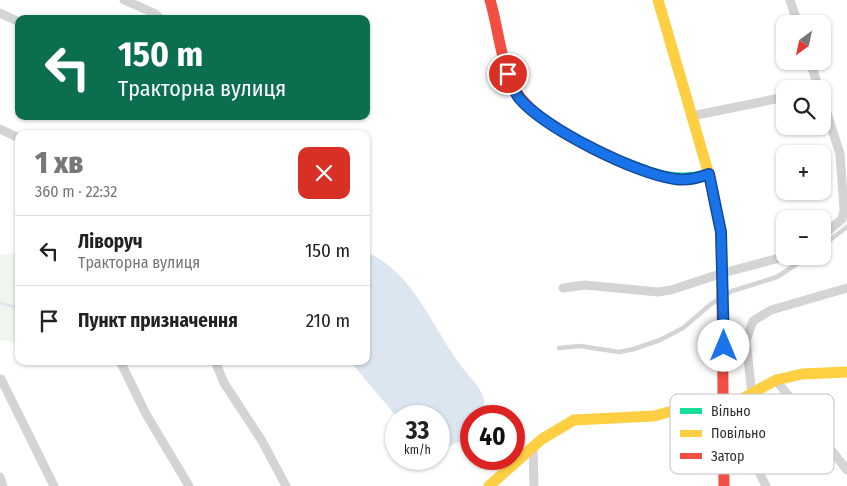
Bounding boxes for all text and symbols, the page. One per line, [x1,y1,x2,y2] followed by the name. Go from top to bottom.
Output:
[776,15,831,70] north arrow
[776,15,831,265] map controls
[118,33,203,75] text: 150 m
[35,35,100,100] icon: left
[487,53,529,95] pin
[494,60,522,88] icon: arrive
[118,75,286,102] text: Тракторна вулиця
[776,80,831,135] button: search
[35,145,83,181] text: 1 хв
[776,145,831,200] button: +
[298,147,350,199] button: close
[35,182,117,201] text: 360 m · 22:32
[776,210,831,265] button: −
[78,230,143,253] text: Ліворуч
[35,237,63,265] icon: left
[305,239,350,262] text: 150 m
[78,253,200,272] text: Тракторна вулиця
[35,307,63,335] icon: arrive
[78,309,238,332] text: Пункт призначення
[306,309,350,332] text: 210 m
[697,319,749,371] position arrow
[670,394,834,474] legend
[711,403,751,420] text: Вільно
[460,405,525,470] speed limit sign: 40
[406,416,429,446] text: 33
[711,425,766,442] text: Повільно
[404,443,431,457] text: km/h
[711,448,744,465] text: Затор

